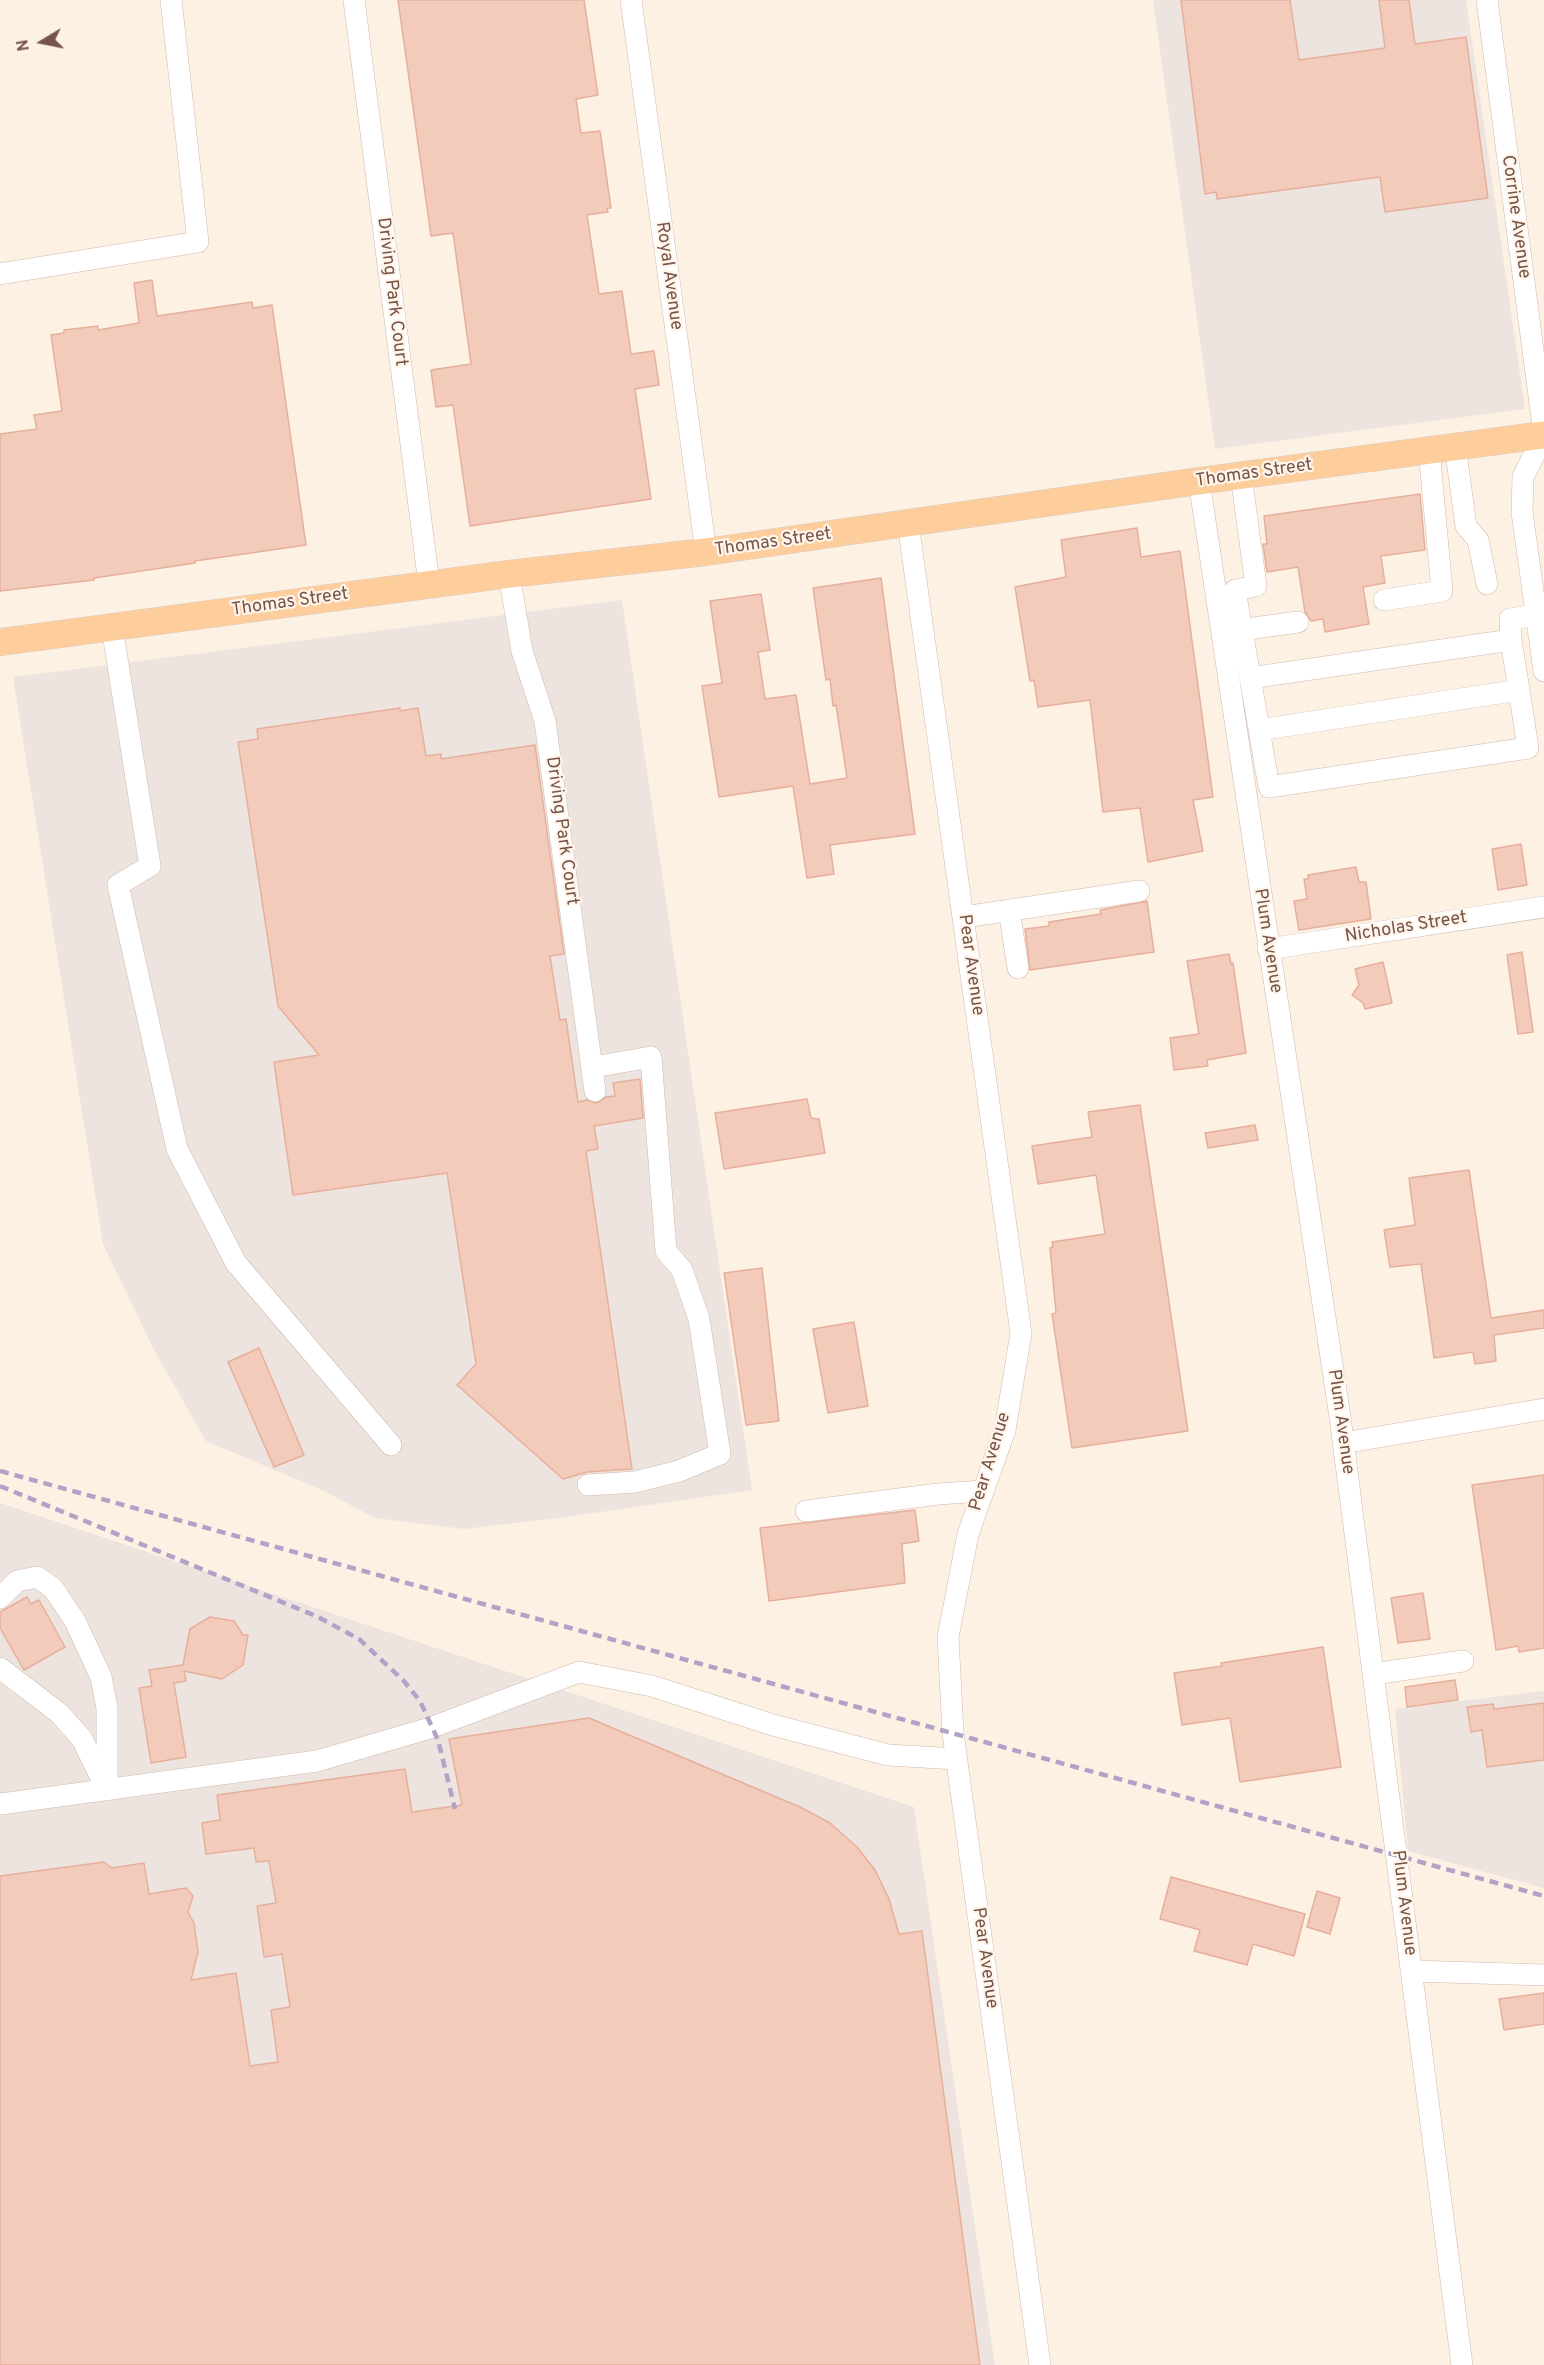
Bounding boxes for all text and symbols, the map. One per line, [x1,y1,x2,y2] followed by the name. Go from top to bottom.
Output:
[12,12,72,72] north arrow
[13,38,35,53] text: N
[1496,154,1534,280] street label: Corrine Avenue
[371,216,411,368] street label: Driving Park Court
[650,220,686,332] street label: Royal Avenue
[1194,455,1314,493] street label: Thomas Street
[713,524,833,562] street label: Thomas Street
[230,584,350,622] street label: Thomas Street
[540,755,582,907] street label: Driving Park Court
[1248,887,1286,995] street label: Plum Avenue
[1343,908,1469,948] street label: Nicholas Street
[952,913,988,1017] street label: Pear Avenue
[1322,1368,1358,1476] street label: Plum Avenue
[966,1410,1016,1514] street label: Pear Avenue
[1386,1849,1420,1957] street label: Plum Avenue
[966,1906,1002,2010] street label: Pear Avenue

